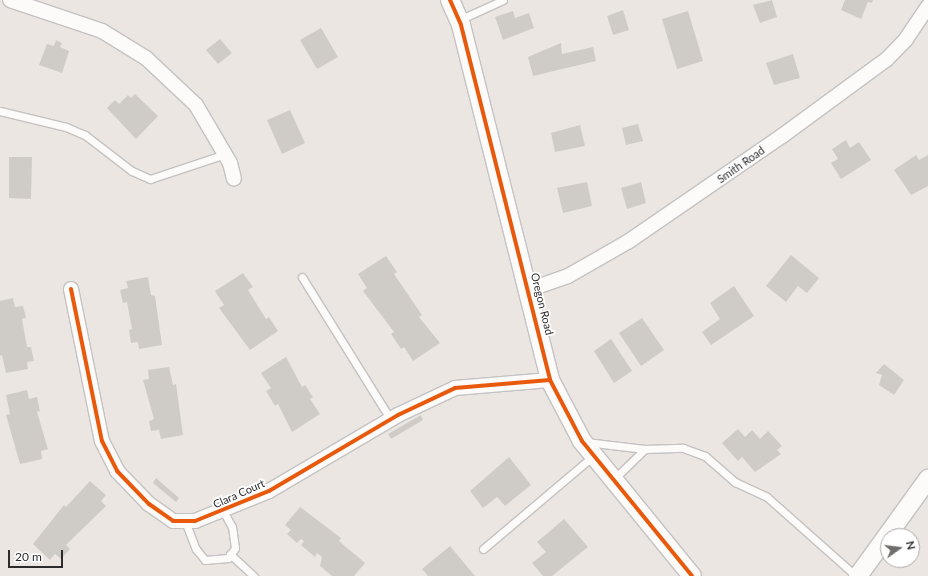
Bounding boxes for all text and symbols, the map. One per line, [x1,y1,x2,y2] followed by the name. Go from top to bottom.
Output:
[715,144,767,186] street label: Smith Road
[528,272,556,336] street label: Oregon Road
[211,477,267,511] street label: Clara Court
[880,528,920,568] north arrow
[904,540,918,551] text: N
[10,542,65,568] scale bar
[15,549,42,564] text: 20 m

